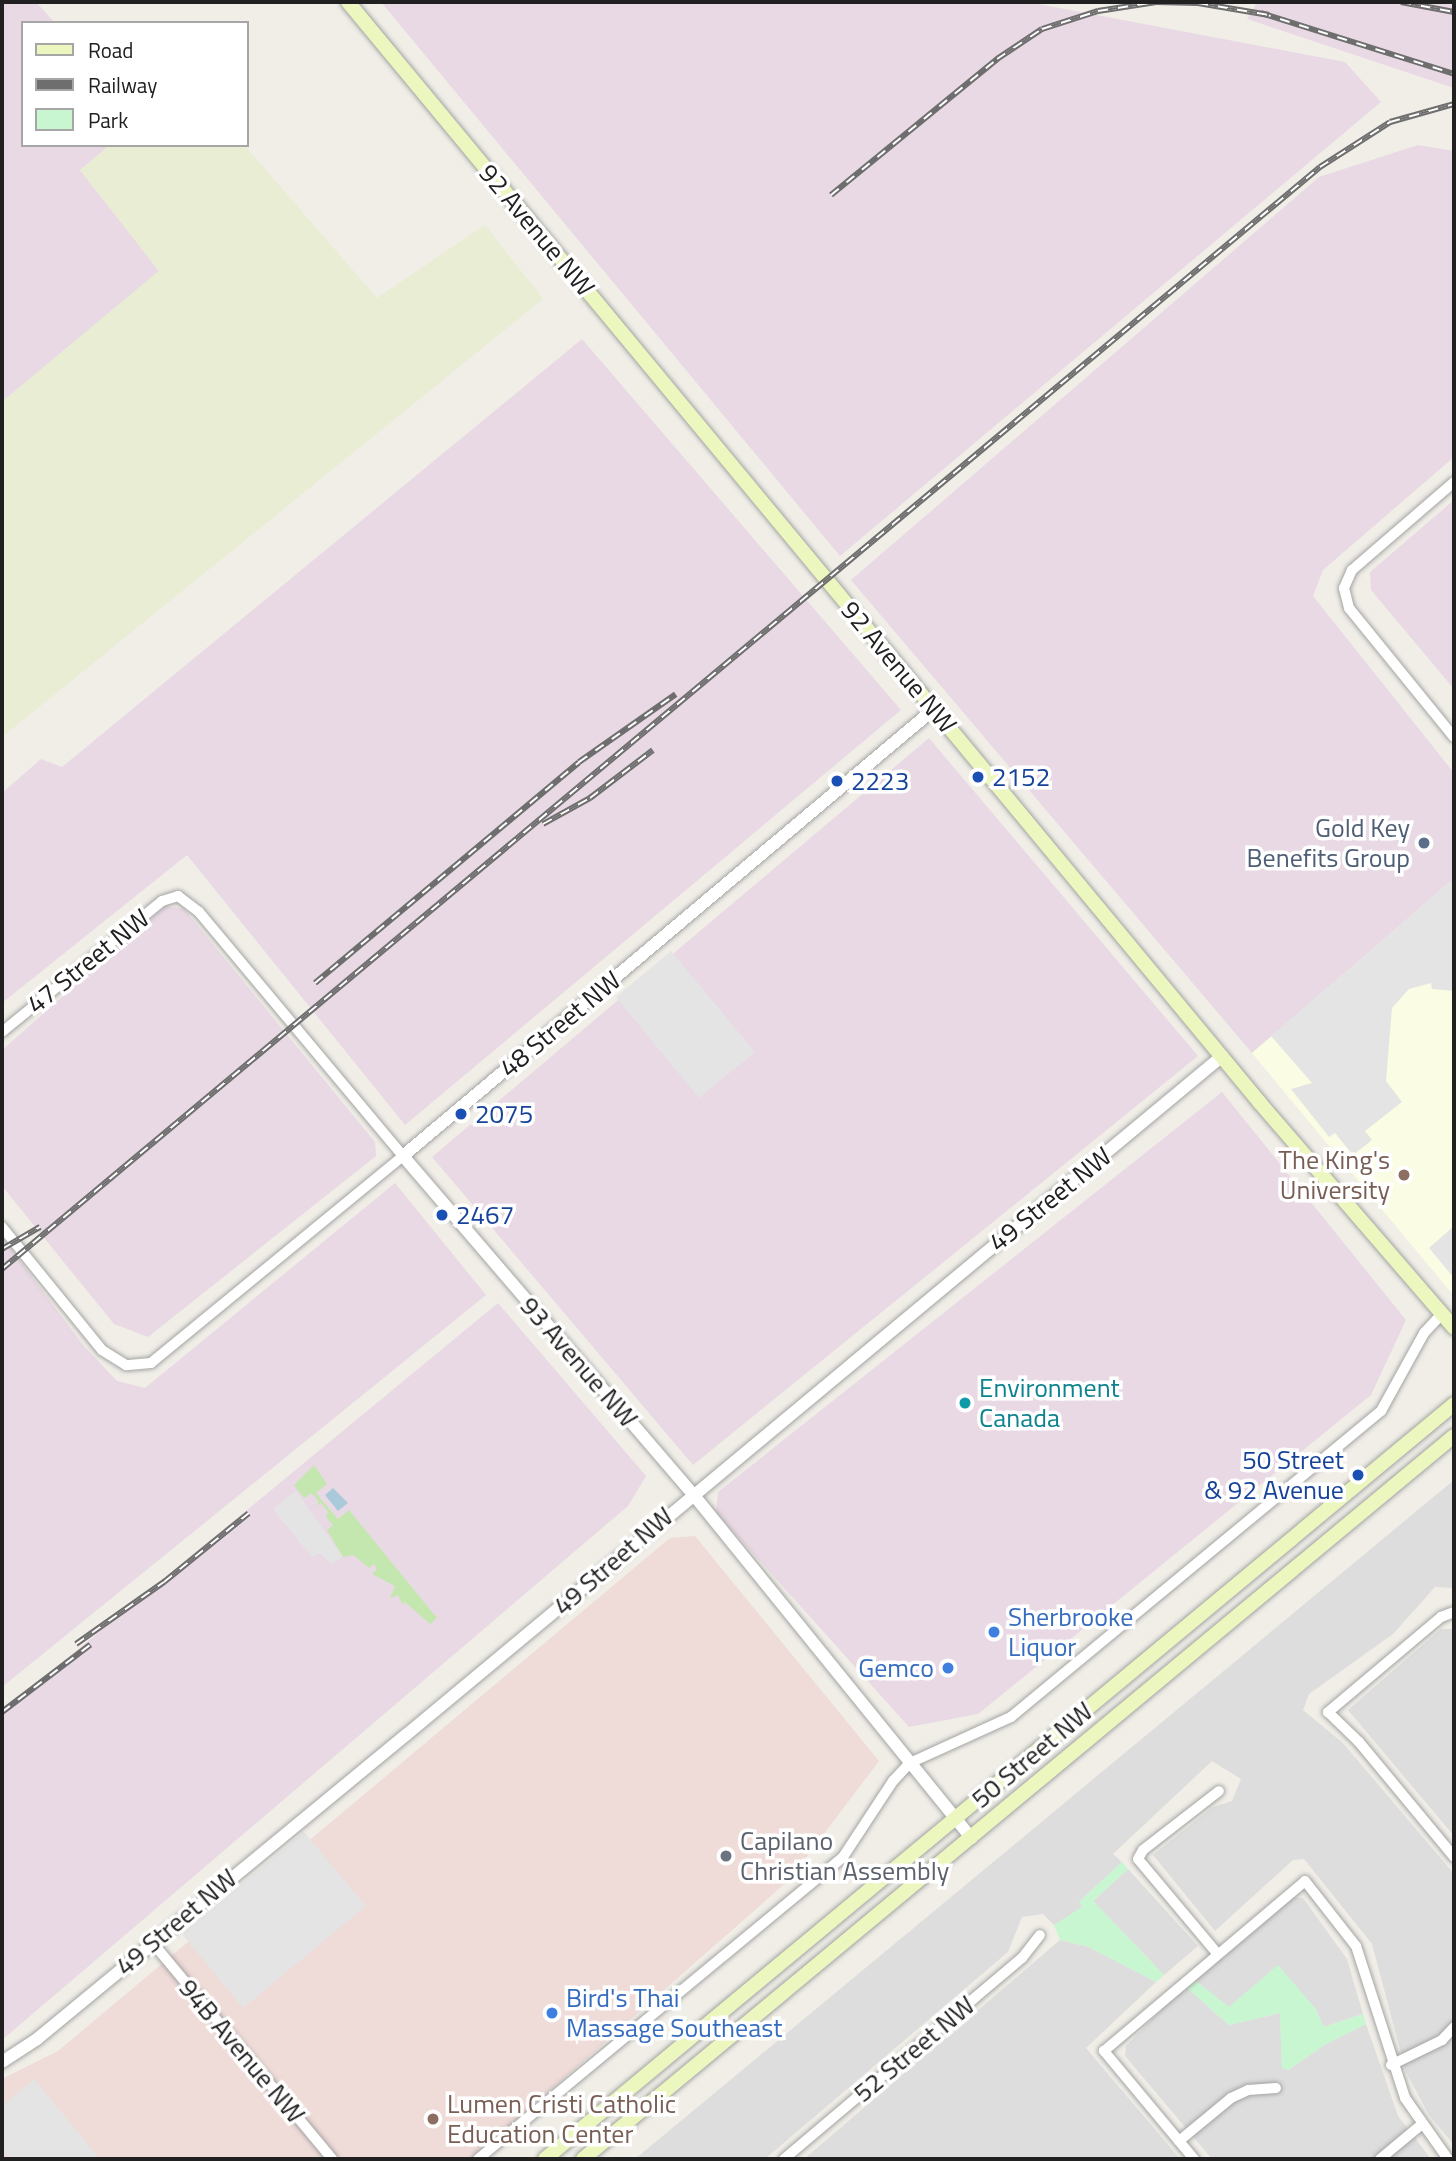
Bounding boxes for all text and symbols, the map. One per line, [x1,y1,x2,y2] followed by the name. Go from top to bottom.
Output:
[21,21,248,147] legend
[88,34,133,66] text: Road
[88,69,157,101] text: Railway
[88,104,128,136] text: Park
[473,158,601,302] street label: 92 Avenue NW
[835,595,963,739] street label: 92 Avenue NW
[992,761,1050,793] place label: 2152
[851,765,909,797] place label: 2223
[970,769,986,785] marker: 2152
[829,773,845,789] marker: 2223
[1247,812,1410,874] place label: Gold Key Benefits Group
[1416,835,1432,851] marker: Gold Key Benefits Group
[21,902,155,1020] street label: 47 Street NW
[493,964,627,1084] street label: 48 Street NW
[475,1098,533,1130] place label: 2075
[453,1106,469,1122] marker: 2075
[983,1140,1117,1258] street label: 49 Street NW
[1278,1144,1390,1206] place label: The King's University
[1396,1167,1412,1183] marker: The King's University
[456,1199,514,1231] place label: 2467
[434,1207,450,1223] marker: 2467
[514,1290,644,1434] street label: 93 Avenue NW
[979,1372,1120,1434] place label: Environment Canada
[957,1395,973,1411] marker: Environment Canada
[1204,1444,1344,1506] place label: 50 Street & 92 Avenue
[1350,1467,1366,1483] marker: 50 Street & 92 Avenue
[547,1501,679,1621] street label: 49 Street NW
[1008,1601,1133,1662] place label: Sherbrooke Liquor
[986,1624,1002,1640] marker: Sherbrooke Liquor
[858,1652,934,1684] place label: Gemco
[940,1660,956,1676] marker: Gemco
[965,1695,1099,1815] street label: 50 Street NW
[740,1825,949,1886] place label: Capilano Christian Assembly
[718,1848,734,1864] marker: Capilano Christian Assembly
[109,1862,243,1982] street label: 49 Street NW
[173,1973,311,2129] street label: 94B Avenue NW
[566,1982,782,2044] place label: Bird's Thai Massage Southeast
[847,1989,981,2109] street label: 52 Street NW
[544,2005,560,2021] marker: Bird's Thai Massage Southeast
[447,2088,676,2150] place label: Lumen Cristi Catholic Education Center
[425,2111,441,2127] marker: Lumen Cristi Catholic Education Center

